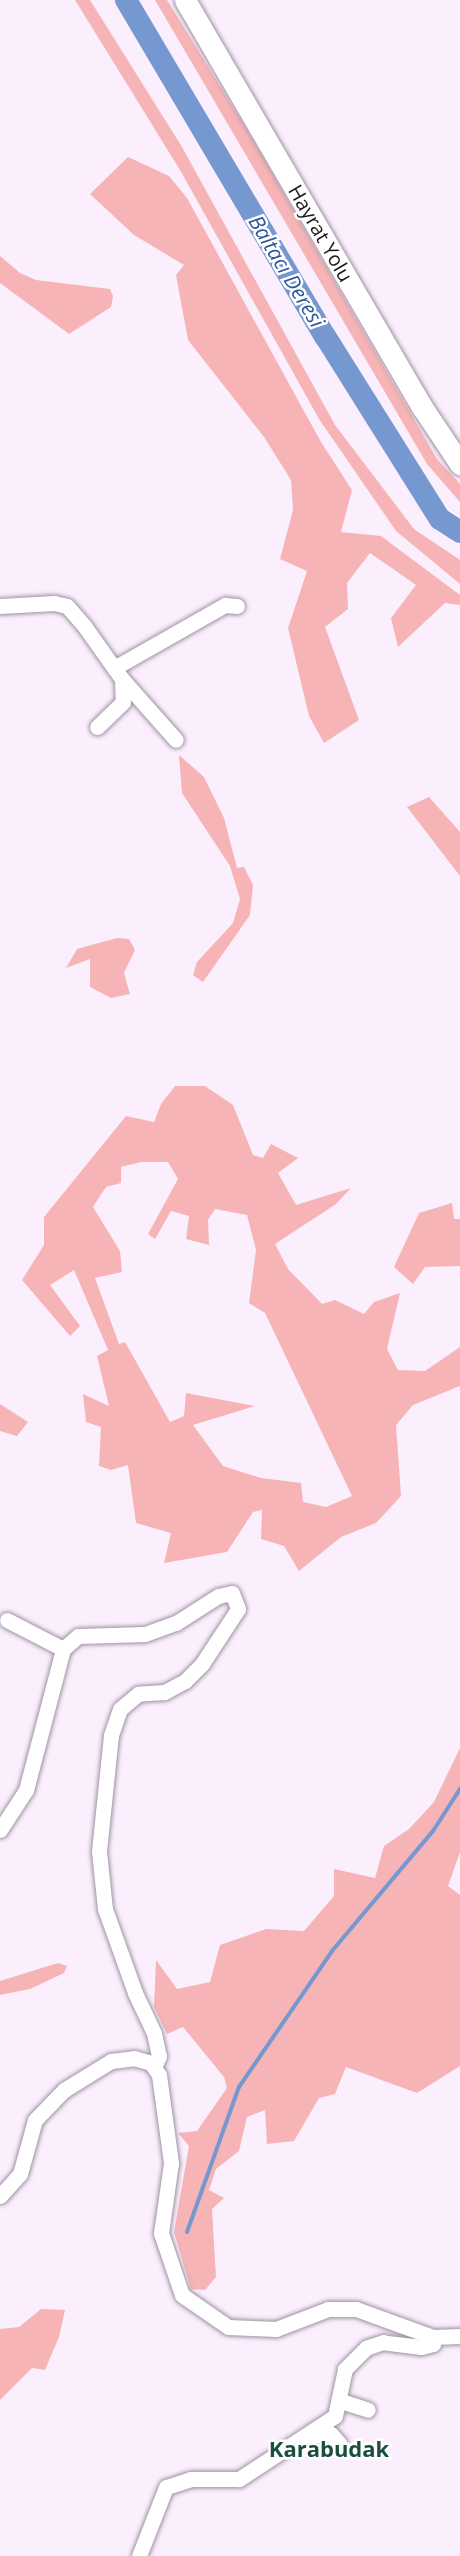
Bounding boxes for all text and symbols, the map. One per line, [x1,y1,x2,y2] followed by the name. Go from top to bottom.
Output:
[284,180,358,286] street label: Hayrat Yolu
[244,210,330,332] water label: Baltacı Deresi
[269,2436,389,2462] district label: Karabudak

